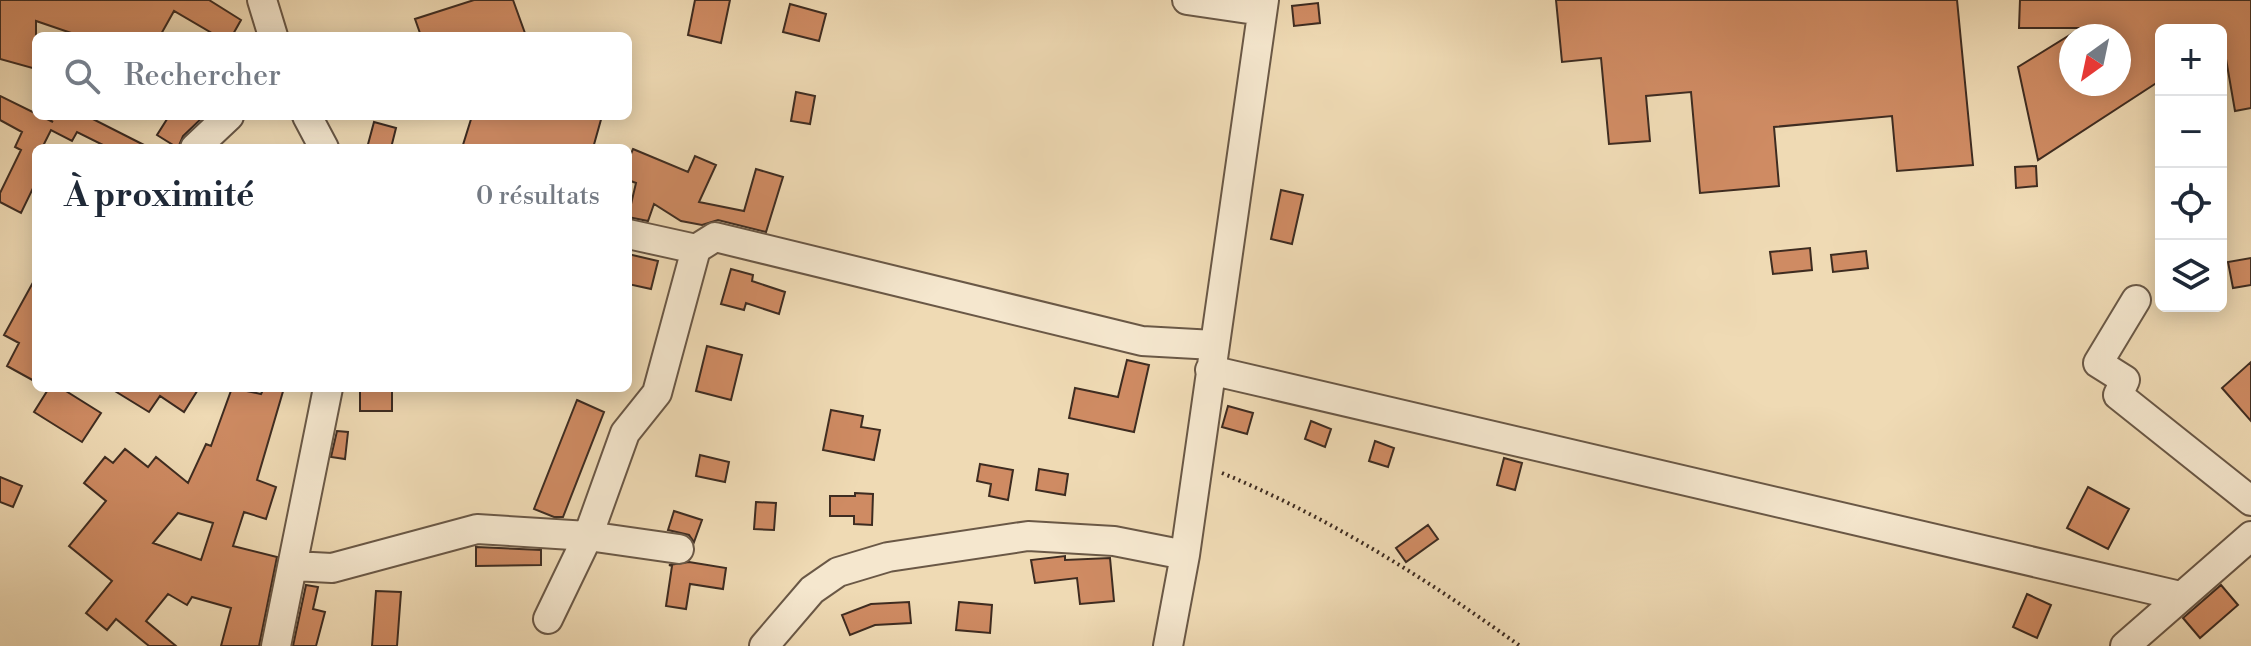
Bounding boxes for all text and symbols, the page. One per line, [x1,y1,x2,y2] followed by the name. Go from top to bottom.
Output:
[2059,24,2131,96] north arrow
[2155,24,2227,312] map controls
[2155,24,2227,96] button: +
[32,32,632,120] search box
[60,54,104,98] icon: search
[124,57,281,95] text: Rechercher
[2155,96,2227,168] button: −
[2155,168,2227,240] button: locate
[64,175,254,217] text: À proximité
[476,180,600,212] text: 0 résultats
[2155,240,2227,312] button: layers

